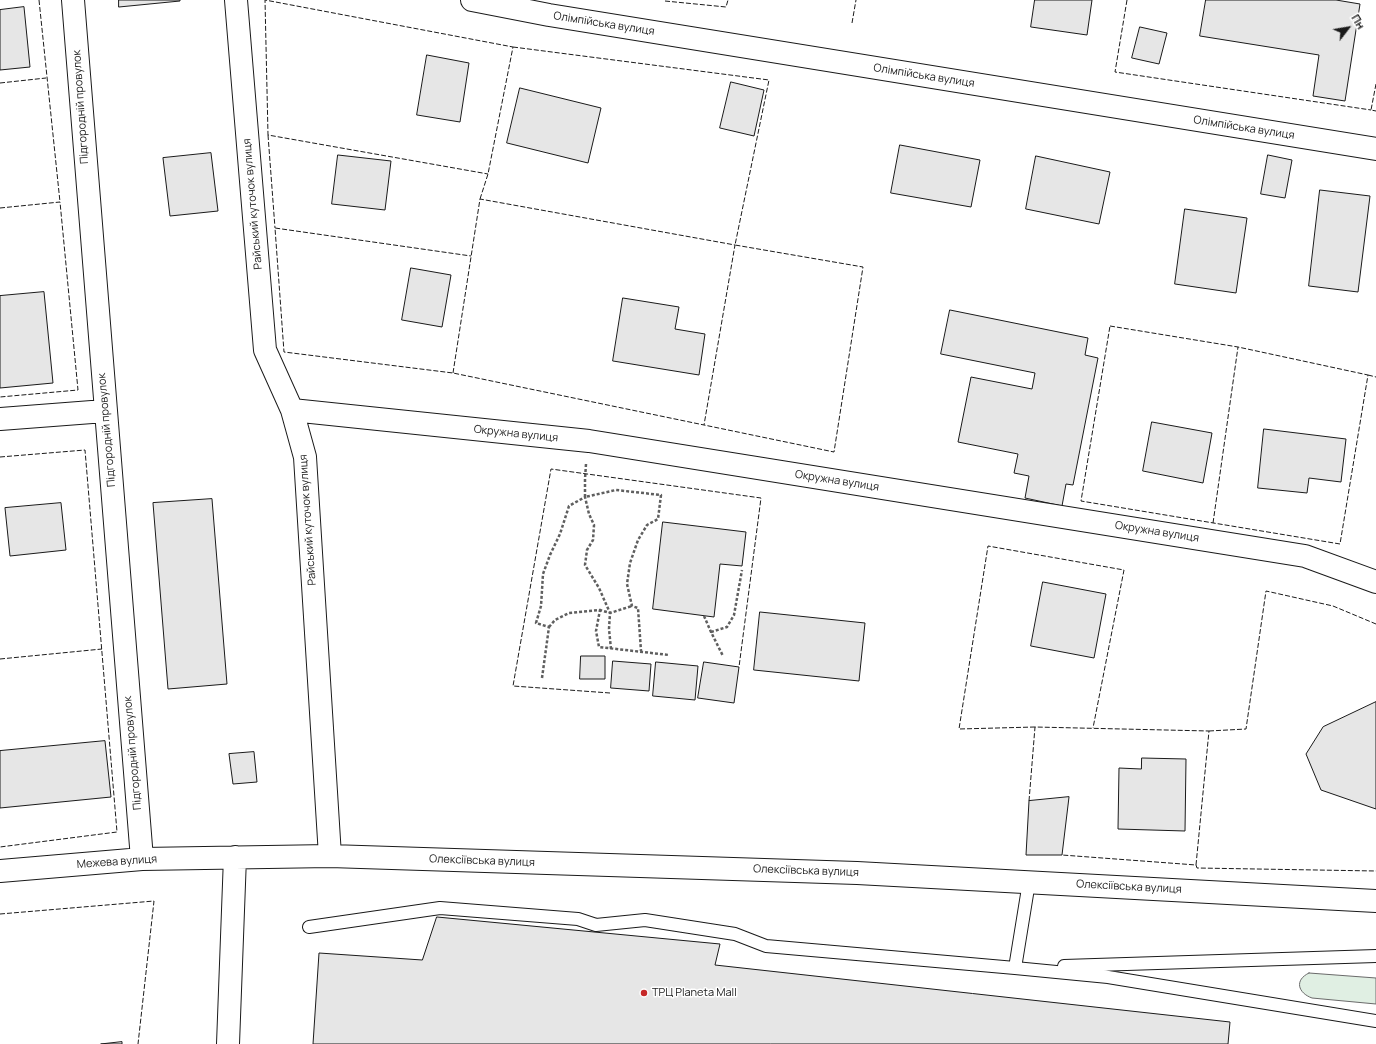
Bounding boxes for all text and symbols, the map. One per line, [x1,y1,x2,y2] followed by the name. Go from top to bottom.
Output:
[1328,8,1368,48] north arrow
[552,9,656,39] street label: Олімпійська вулиця
[1348,11,1369,32] text: Пн
[70,49,92,165] street label: Підгородній провулок
[872,61,976,91] street label: Олімпійська вулиця
[1192,113,1296,143] street label: Олімпійська вулиця
[241,138,265,270] street label: Райський куточок вулиця
[95,372,119,488] street label: Підгородній провулок
[473,423,559,445] street label: Окружна вулиця
[297,454,319,586] street label: Райський куточок вулиця
[794,468,880,494] street label: Окружна вулиця
[1114,519,1200,545] street label: Окружна вулиця
[121,695,145,811] street label: Підгородній провулок
[76,853,158,871] street label: Межева вулиця
[429,853,535,869] street label: Олексіївська вулиця
[753,863,859,879] street label: Олексіївська вулиця
[1076,878,1182,896] street label: Олексіївська вулиця
[652,986,737,1000] place label: ТРЦ Planeta Mall
[639,988,649,998] marker: ТРЦ Planeta Mall

